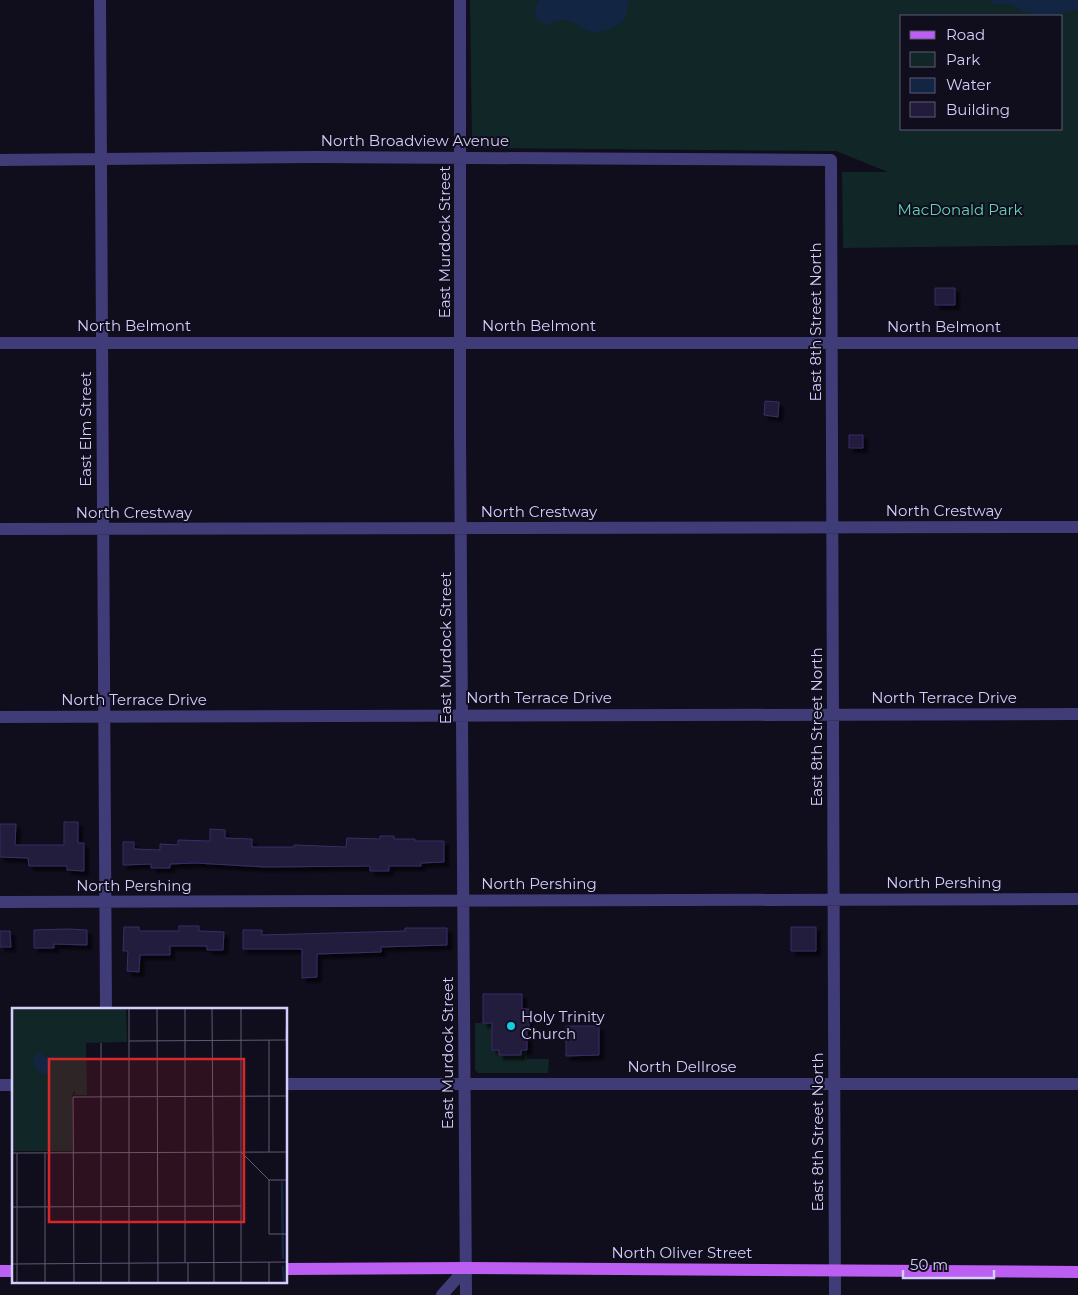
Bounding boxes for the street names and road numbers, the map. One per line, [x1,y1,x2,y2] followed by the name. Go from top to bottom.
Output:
[321,131,509,150] street label: North Broadview Avenue
[435,166,454,318] street label: East Murdock Street
[806,242,825,402] street label: East 8th Street North
[77,316,191,335] street label: North Belmont
[482,316,596,335] street label: North Belmont
[887,317,1001,336] street label: North Belmont
[76,371,95,487] street label: East Elm Street
[886,501,1003,520] street label: North Crestway
[481,502,598,521] street label: North Crestway
[76,503,193,522] street label: North Crestway
[436,572,455,724] street label: East Murdock Street
[807,647,826,807] street label: East 8th Street North
[466,688,612,707] street label: North Terrace Drive
[871,688,1017,707] street label: North Terrace Drive
[61,690,207,709] street label: North Terrace Drive
[886,873,1002,892] street label: North Pershing
[481,874,597,893] street label: North Pershing
[76,876,192,895] street label: North Pershing
[438,977,457,1129] street label: East Murdock Street
[808,1052,827,1212] street label: East 8th Street North
[627,1057,737,1076] street label: North Dellrose
[612,1243,752,1262] street label: North Oliver Street

